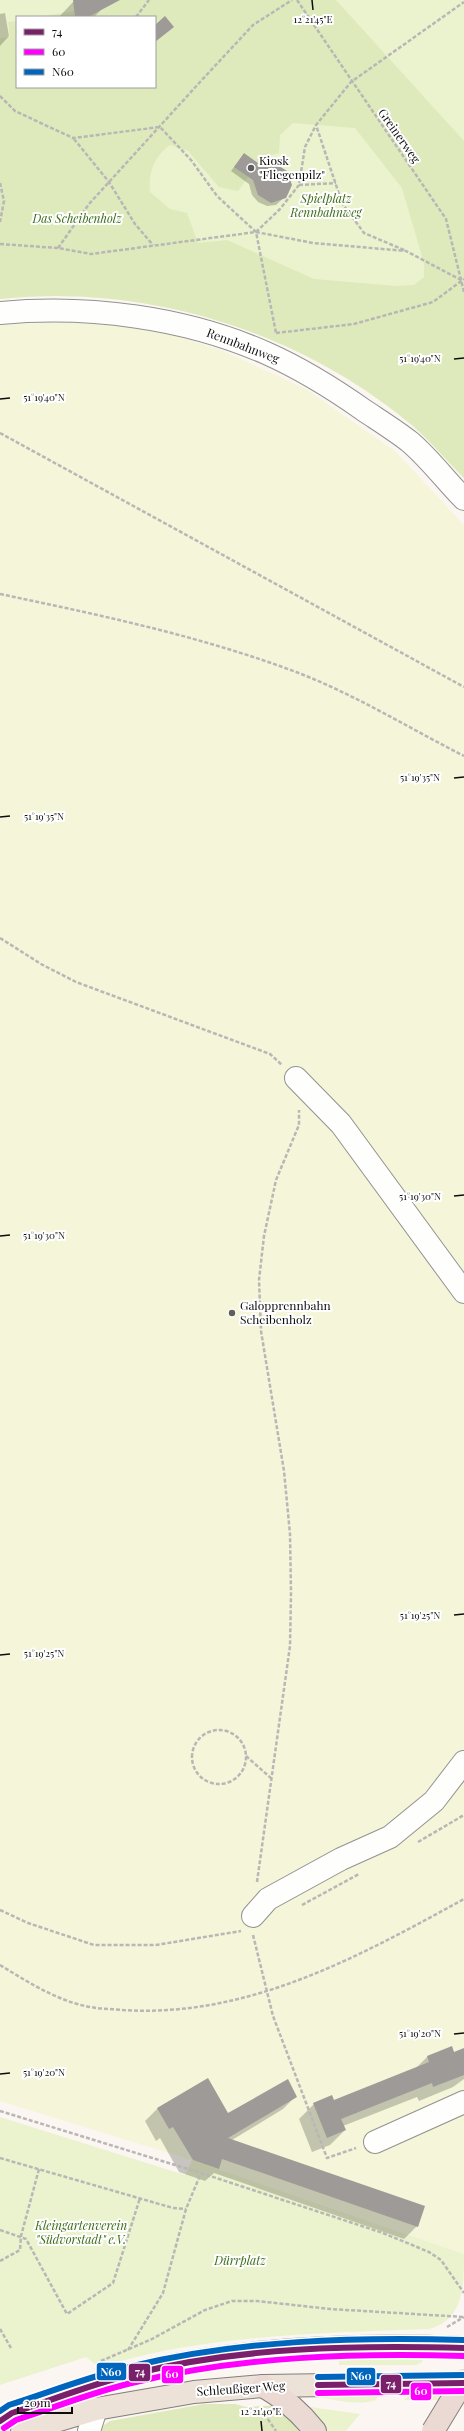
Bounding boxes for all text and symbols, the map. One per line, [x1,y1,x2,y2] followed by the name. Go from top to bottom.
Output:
[293,12,333,26] text: 12°21'45"E
[16,16,156,88] legend
[52,23,62,39] text: 74
[52,43,65,59] text: 60
[52,63,74,79] text: N60
[375,105,425,166] street label: Greinerweg
[259,152,325,182] place label: Kiosk "Fliegenpilz"
[246,163,256,173] marker: Kiosk "Fliegenpilz"
[289,190,363,220] park label: Spielplatz Rennbahnweg
[31,210,122,226] park label: Das Scheibenholz
[205,324,283,366] street label: Rennbahnweg
[399,351,441,365] text: 51°19'40"N
[23,390,65,404] text: 51°19'40"N
[400,770,440,784] text: 51°19'35"N
[24,809,64,823] text: 51°19'35"N
[399,1189,441,1203] text: 51°19'30"N
[23,1228,65,1242] text: 51°19'30"N
[240,1297,331,1327] place label: Galopprennbahn Scheibenholz
[227,1308,237,1318] marker: Galopprennbahn Scheibenholz
[400,1608,440,1622] text: 51°19'25"N
[24,1646,64,1660] text: 51°19'25"N
[399,2026,441,2040] text: 51°19'20"N
[23,2065,65,2079] text: 51°19'20"N
[34,2217,127,2247] park label: Kleingartenverein "Südvorstadt" e.V.
[213,2252,266,2268] park label: Dürrplatz
[96,2362,127,2381] line badge: N60
[128,2363,151,2382] line badge: 74
[100,2364,122,2379] text: N60
[135,2364,145,2379] text: 74
[161,2365,184,2384] line badge: 60
[165,2366,179,2381] text: 60
[346,2367,376,2386] line badge: N60
[350,2368,372,2383] text: N60
[380,2374,402,2394] line badge: 74
[386,2376,396,2391] text: 74
[196,2377,286,2399] street label: Schleußiger Weg
[410,2382,432,2401] line badge: 60
[414,2383,428,2398] text: 60
[18,2389,72,2415] scale bar
[24,2394,51,2410] text: 20 m
[241,2404,281,2418] text: 12°21'40"E

